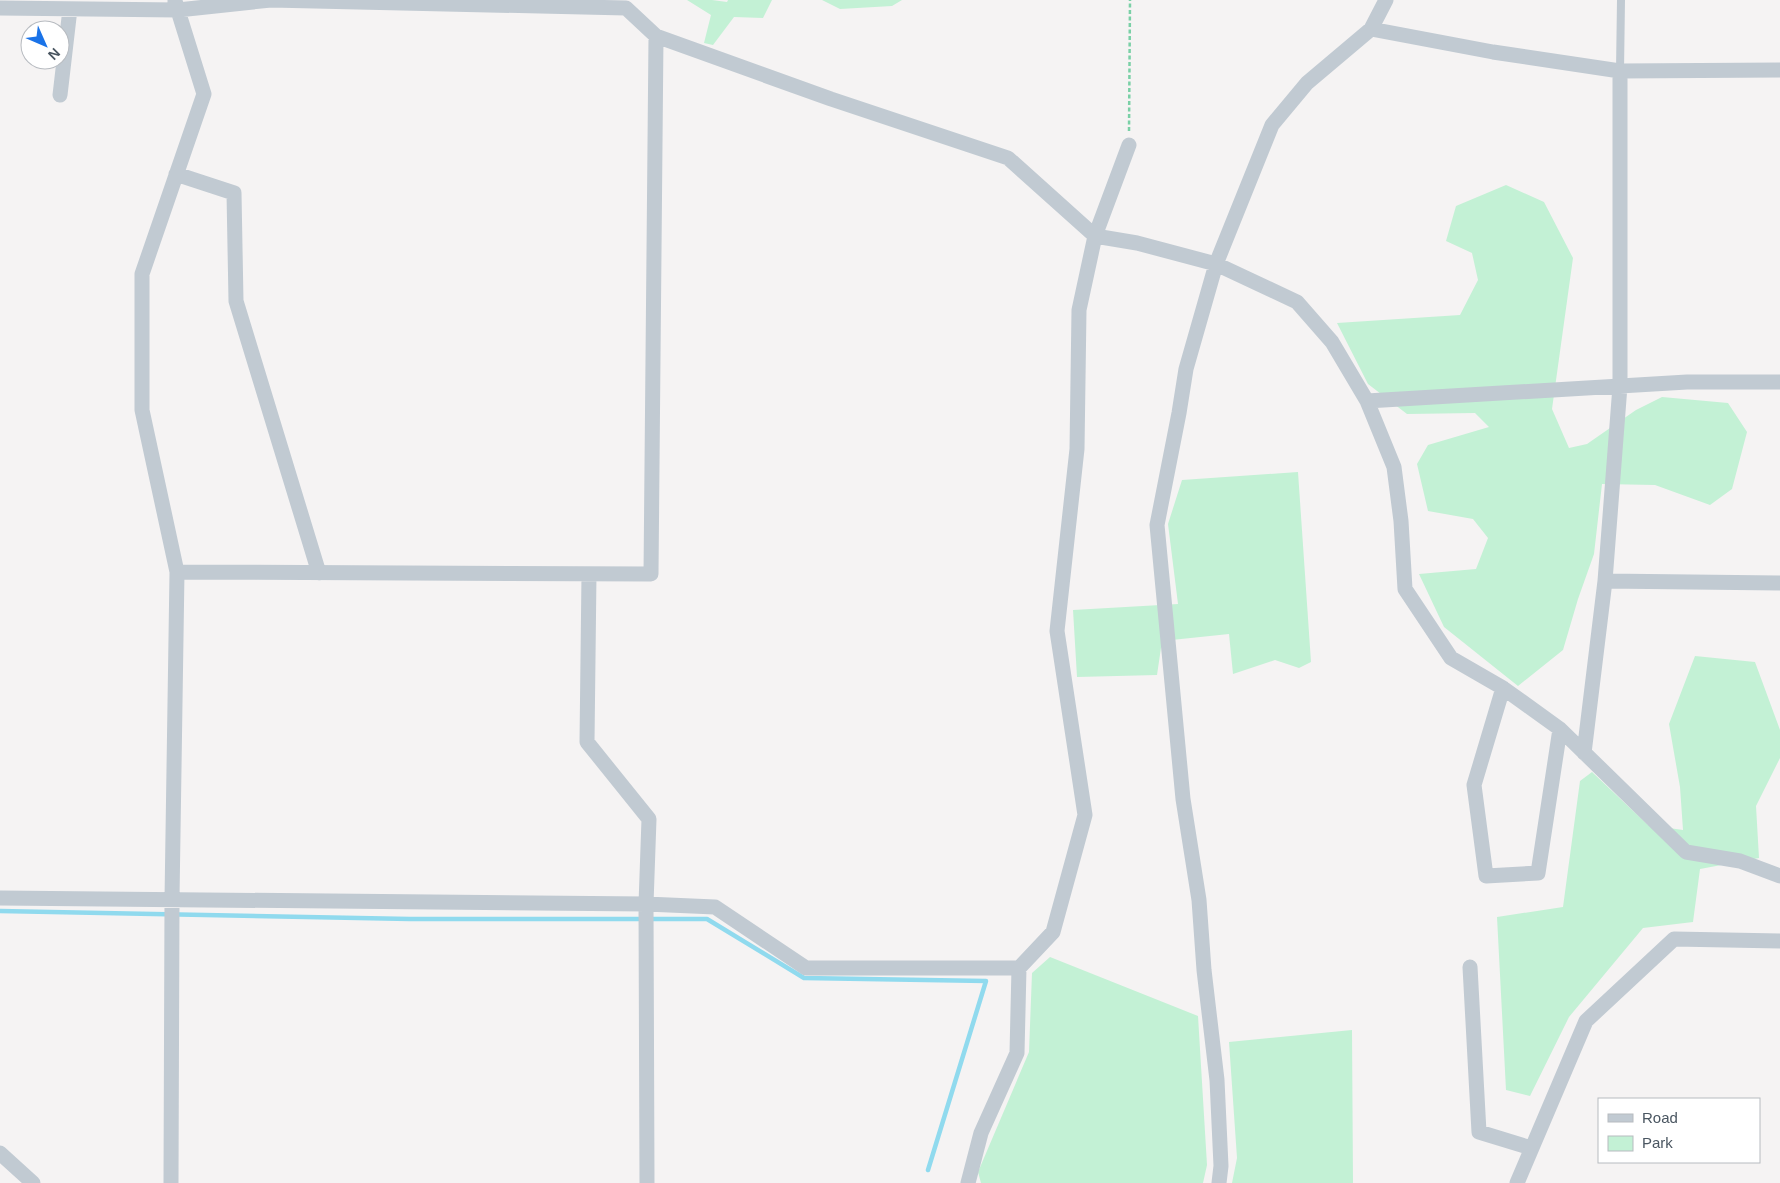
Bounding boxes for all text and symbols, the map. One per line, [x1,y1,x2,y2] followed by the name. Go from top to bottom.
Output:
[20,20,70,70] north arrow
[45,45,63,63] text: N
[1598,1098,1760,1163] legend
[1642,1109,1678,1126] text: Road
[1642,1134,1673,1151] text: Park

